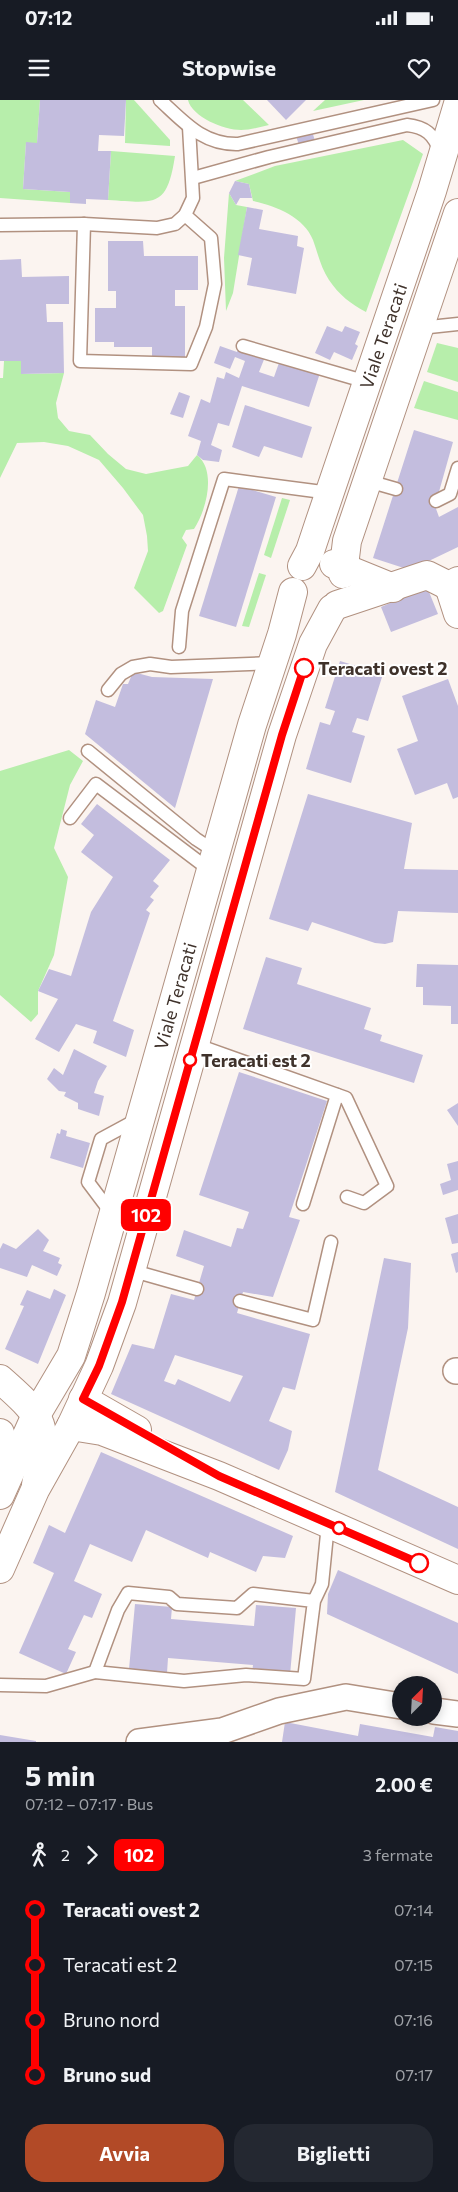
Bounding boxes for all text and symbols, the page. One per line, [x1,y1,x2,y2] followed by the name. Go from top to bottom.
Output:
[25,6,72,29] text: 07:12
[25,54,53,82] icon: menu
[182,54,276,81] text: Stopwise
[405,54,433,82] icon: heart
[355,280,411,392] street label: Viale Teracati
[318,657,448,679] place label: Teracati ovest 2
[294,658,314,678] marker: Teracati ovest 2
[149,940,201,1052] street label: Viale Teracati
[201,1049,311,1071] place label: Teracati est 2
[183,1053,197,1067] marker: Teracati est 2
[117,1199,175,1231] line badge: 102
[131,1204,161,1226] text: 102
[332,1521,346,1535] unlabelled marker
[409,1553,429,1573] unlabelled marker
[392,1676,442,1726] north arrow
[392,1676,442,1726] map controls
[25,1758,95,1792] text: 5 min
[375,1773,433,1796] text: 2.00 €
[25,1794,153,1813] text: 07:12 – 07:17 · Bus
[25,1841,53,1869] icon: walk
[78,1841,106,1869] icon: forward
[124,1844,154,1866] text: 102
[61,1845,70,1864] text: 2
[363,1845,433,1864] text: 3 fermate
[63,1898,200,1921] text: Teracati ovest 2
[394,1900,433,1919] text: 07:14
[63,1953,177,1976] text: Teracati est 2
[394,1955,433,1974] text: 07:15
[63,2008,160,2031] text: Bruno nord
[394,2010,433,2029] text: 07:16
[63,2063,151,2086] text: Bruno sud
[395,2065,433,2084] text: 07:17
[25,2124,224,2182] button: Avvia
[234,2124,433,2182] button: Biglietti

